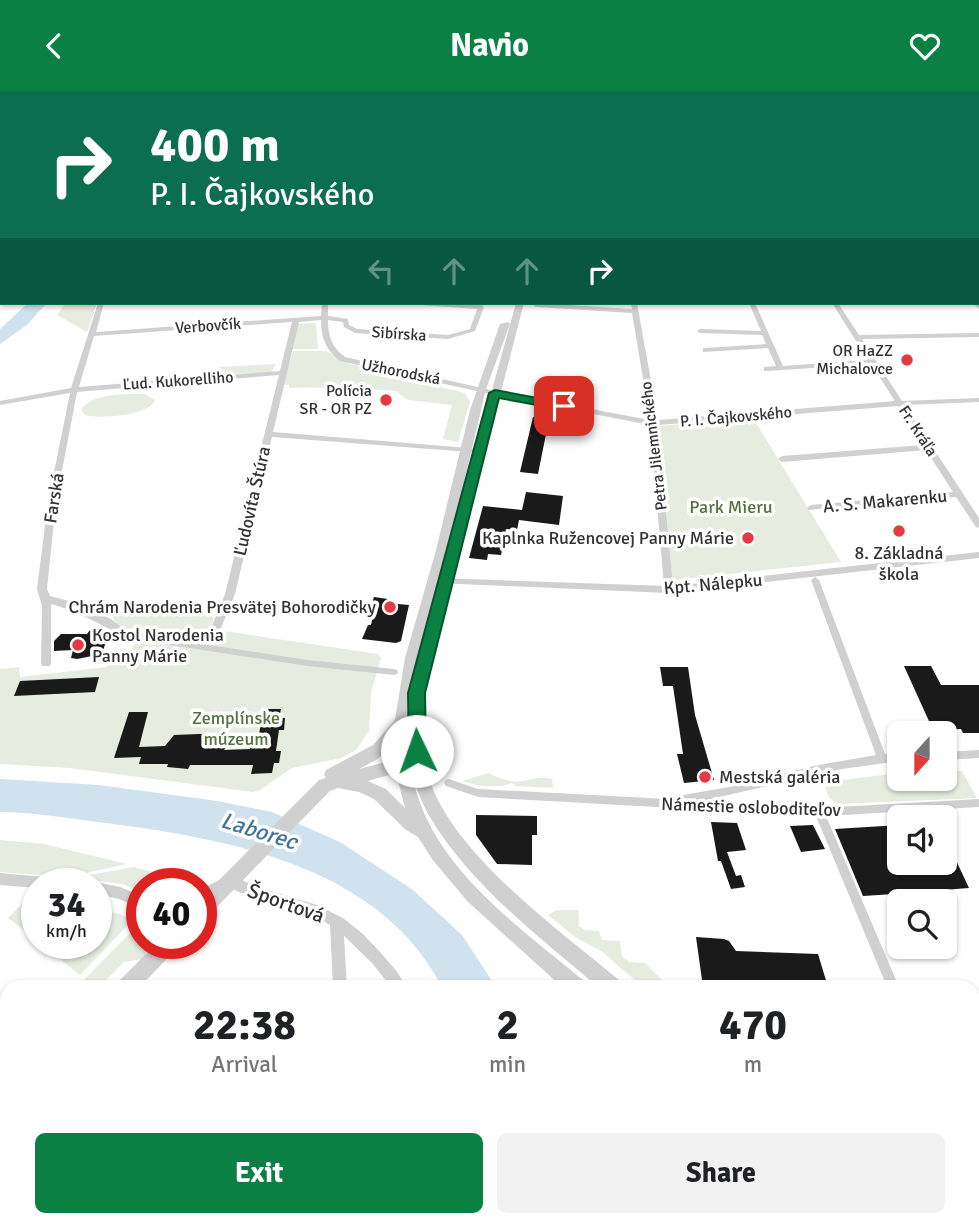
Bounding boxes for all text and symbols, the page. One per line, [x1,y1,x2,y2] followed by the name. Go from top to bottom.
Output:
[450,26,529,65] text: Navio
[35,27,73,65] icon: back
[906,27,944,65] icon: heart
[150,115,280,175] text: 400 m
[35,119,126,210] icon: right
[150,175,374,214] text: P. I. Čajkovského
[362,252,400,290] icon: left
[435,252,473,290] icon: ahead
[508,252,546,290] icon: ahead
[581,252,619,290] icon: right
[174,314,242,338] street label: Verbovčík
[371,322,427,346] street label: Sibírska
[816,341,893,379] place label: OR HaZZ Michalovce
[899,352,915,368] marker: OR HaZZ Michalovce
[360,355,442,389] street label: Užhorodská
[122,367,234,395] street label: Ľud. Kukorelliho
[534,376,594,436] pin
[636,380,672,512] street label: Petra Jilemnického
[300,381,372,419] place label: Polícia SR - OR PZ
[545,387,583,425] icon: arrive
[378,392,394,408] marker: Polícia SR - OR PZ
[679,402,793,432] street label: P. I. Čajkovského
[894,402,942,460] street label: Fr. Kráľa
[229,444,275,558] street label: Ľudovíta Štúra
[39,471,69,525] street label: Farská
[822,485,948,517] street label: A. S. Makarenku
[689,496,773,518] park label: Park Mieru
[891,523,907,539] marker: 8. Základná škola
[482,527,734,549] place label: Kaplnka Ružencovej Panny Márie
[740,530,756,546] marker: Kaplnka Ružencovej Panny Márie
[855,542,943,585] place label: 8. Základná škola
[663,569,763,599] street label: Kpt. Nálepku
[68,596,377,618] place label: Chrám Narodenia Presvätej Bohorodičky
[382,599,398,615] marker: Chrám Narodenia Presvätej Bohorodičky
[92,624,224,667] place label: Kostol Narodenia Panny Márie
[70,637,86,653] marker: Kostol Narodenia Panny Márie
[192,707,280,750] park label: Zemplínske múzeum
[380,714,454,788] position arrow
[887,721,957,791] north arrow
[887,721,957,959] map controls
[719,766,840,788] place label: Mestská galéria
[697,769,713,785] marker: Mestská galéria
[661,793,842,821] street label: Námestie osloboditeľov
[887,805,957,875] button: sound
[218,806,303,857] water label: Laborec
[126,868,217,959] speed limit sign: 40
[244,877,328,929] street label: Športová
[48,883,85,926] text: 34
[887,889,957,959] button: search
[46,920,87,942] text: km/h
[193,1000,296,1051] text: 22:38
[496,1000,519,1051] text: 2
[719,1000,787,1051] text: 470
[211,1050,278,1079] text: Arrival
[489,1050,526,1079] text: min
[744,1050,762,1079] text: m
[35,1133,483,1213] button: Exit
[497,1133,945,1213] button: Share

